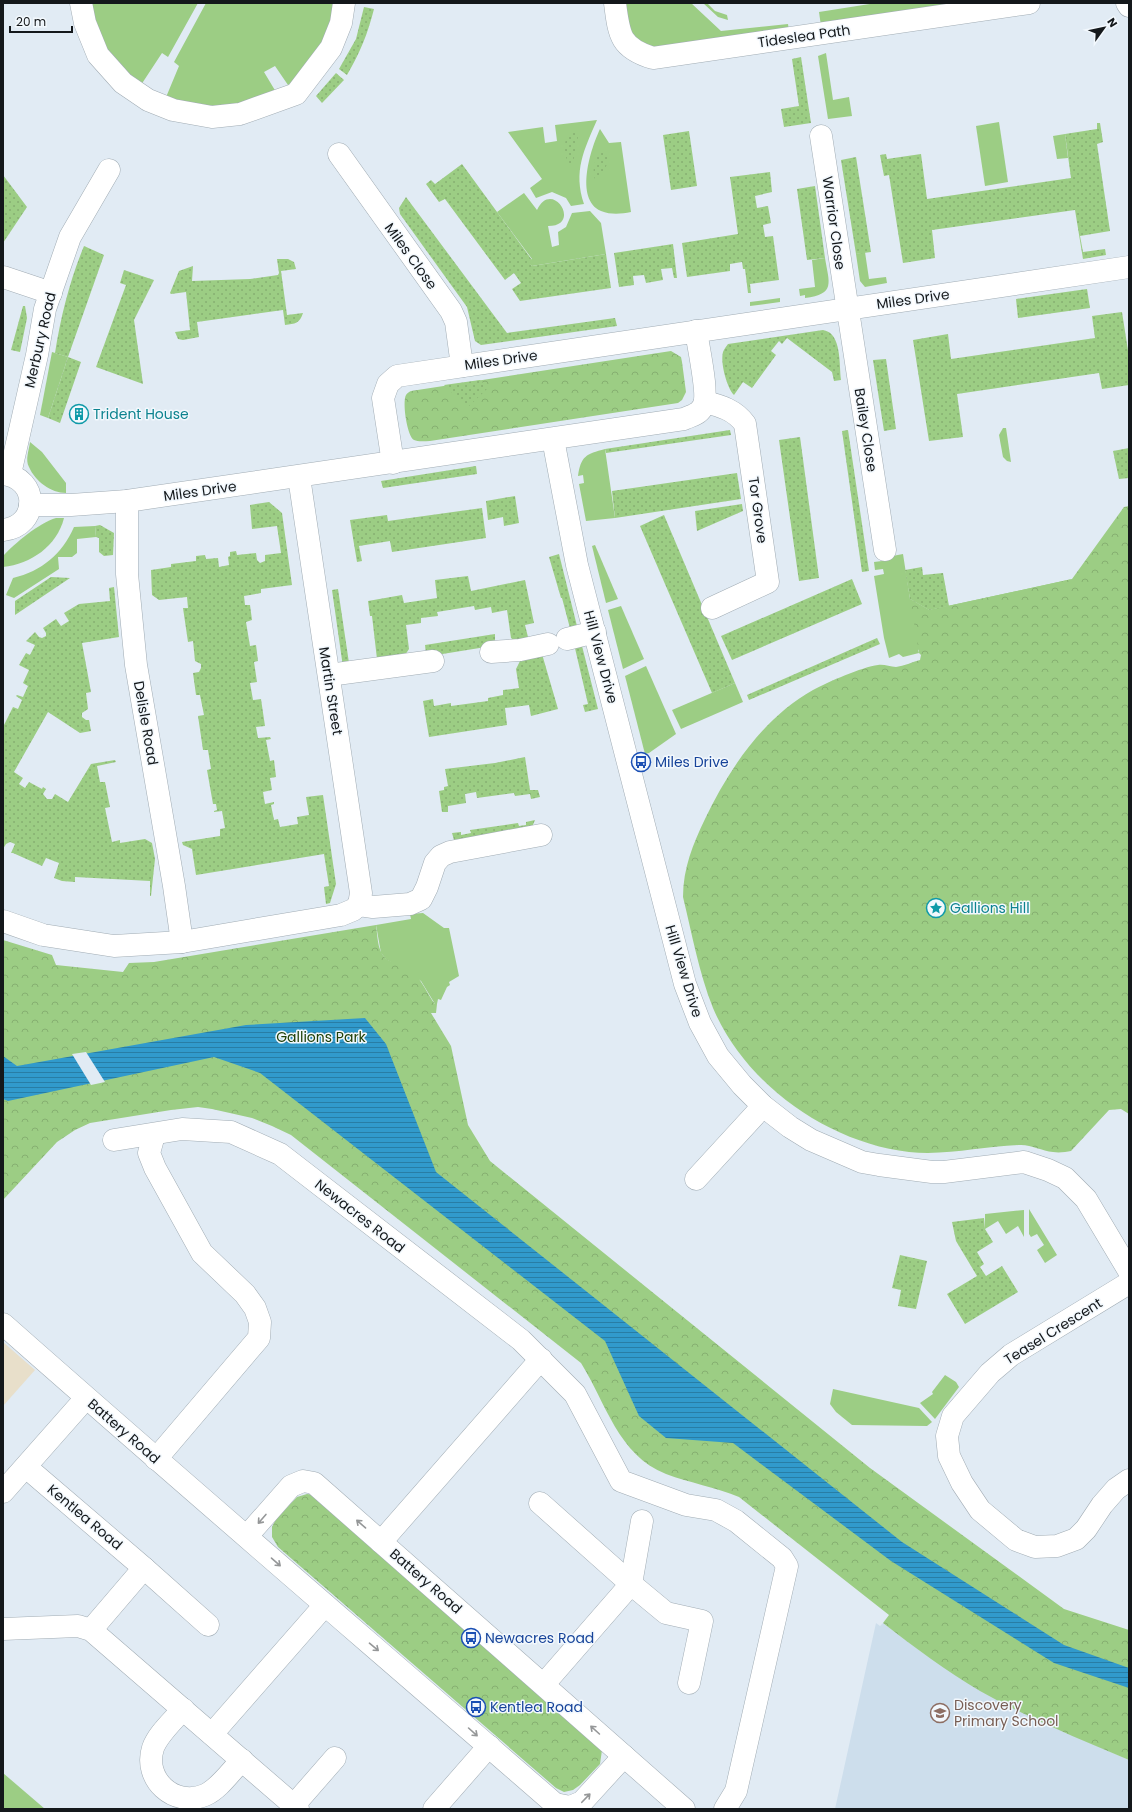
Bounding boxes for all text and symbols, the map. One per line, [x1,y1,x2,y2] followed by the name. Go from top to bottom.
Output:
[10,8,72,34] scale bar
[1084,8,1124,48] north arrow
[16,13,46,30] text: 20 m
[1103,15,1121,30] text: N
[756,20,852,52] street label: Tideslea Path
[818,175,850,271] street label: Warrior Close
[380,219,442,294] street label: Miles Close
[875,284,951,314] street label: Miles Drive
[19,290,61,390] street label: Merbury Road
[463,345,539,375] street label: Miles Drive
[850,387,883,474] street label: Bailey Close
[68,403,90,425] building icon: Trident House
[93,404,189,424] place label: Trident House
[743,475,773,545] street label: Tor Grove
[162,476,238,506] street label: Miles Drive
[579,608,623,706] street label: Hill View Drive
[314,645,348,737] street label: Martin Street
[129,679,163,767] street label: Delisle Road
[630,751,652,773] bus stop icon: Miles Drive
[655,752,729,772] place label: Miles Drive
[925,897,947,919] place icon: Gallions Hill
[950,898,1030,918] place label: Gallions Hill
[660,922,708,1020] street label: Hill View Drive
[276,1027,367,1047] park label: Gallions Park
[311,1174,409,1258] street label: Newacres Road
[1000,1293,1106,1369] street label: Teasel Crescent
[83,1394,165,1468] street label: Battery Road
[43,1479,127,1555] street label: Kentlea Road
[258,1513,267,1523] one-way arrow
[356,1520,366,1529] one-way arrow
[385,1544,467,1618] street label: Battery Road
[271,1557,281,1566] one-way arrow
[460,1627,482,1649] bus stop icon: Newacres Road
[485,1628,594,1648] place label: Newacres Road
[369,1642,380,1651] one-way arrow
[954,1695,1059,1731] place label: Discovery Primary School
[465,1696,487,1718] bus stop icon: Kentlea Road
[490,1697,583,1717] place label: Kentlea Road
[929,1702,951,1724] school or university icon: Discovery Primary School
[590,1725,600,1735] one-way arrow
[467,1727,478,1736] one-way arrow
[581,1793,591,1803] one-way arrow

